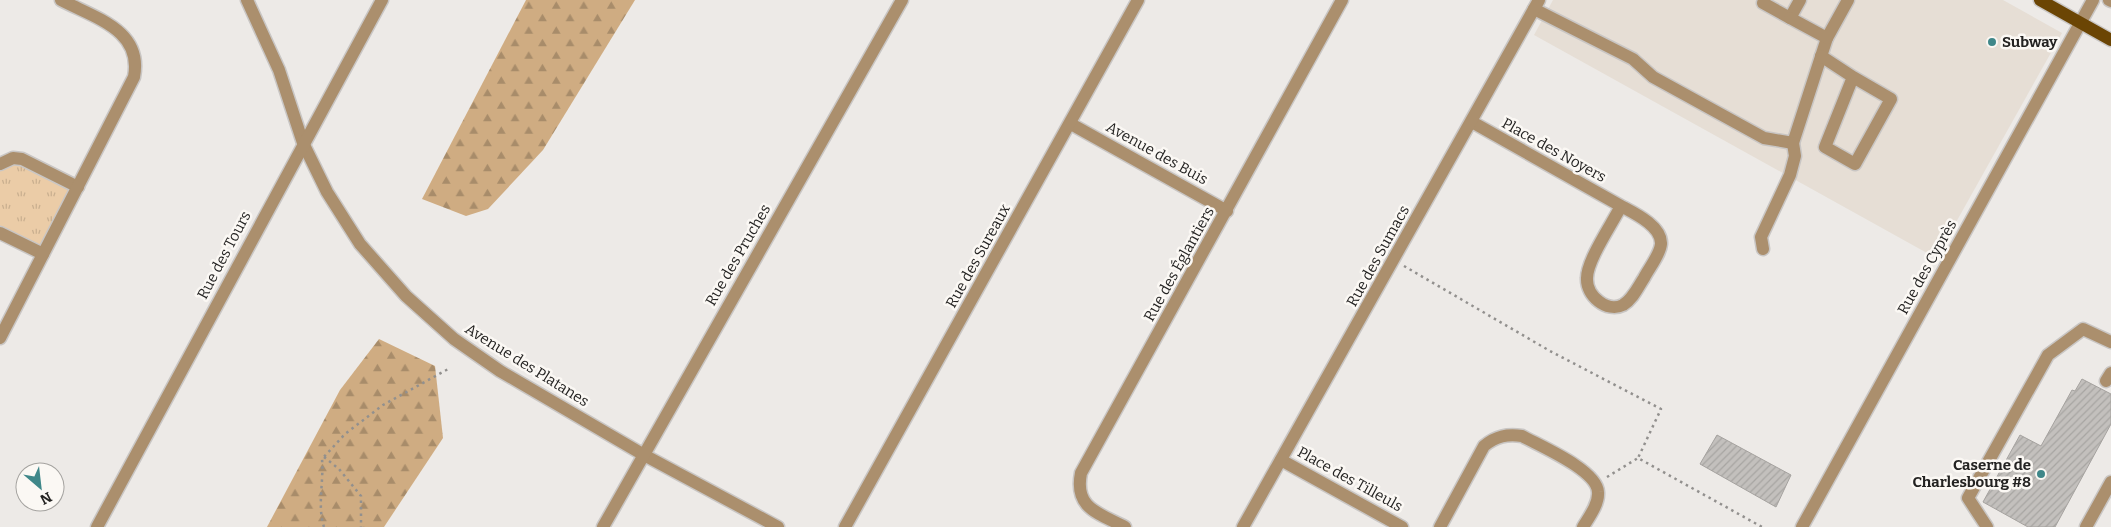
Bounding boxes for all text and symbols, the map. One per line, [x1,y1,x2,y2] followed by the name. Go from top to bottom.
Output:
[2002,33,2058,51] place label: Subway
[1986,36,1998,48] marker: Subway
[1499,114,1609,186] street label: Place des Noyers
[1103,118,1211,188] street label: Avenue des Buis
[942,200,1014,311] street label: Rue des Sureaux
[702,201,774,309] street label: Rue des Pruches
[1343,202,1413,310] street label: Rue des Sumacs
[1140,204,1218,324] street label: Rue des Églantiers
[193,208,255,302] street label: Rue des Tours
[1894,217,1960,317] street label: Rue des Cyprès
[462,320,592,410] street label: Avenue des Platanes
[1294,443,1406,515] street label: Place des Tilleuls
[1913,456,2031,491] place label: Caserne de Charlesbourg #8
[15,462,65,512] north arrow
[2035,468,2047,480] marker: Caserne de Charlesbourg #8
[37,488,55,508] text: N

